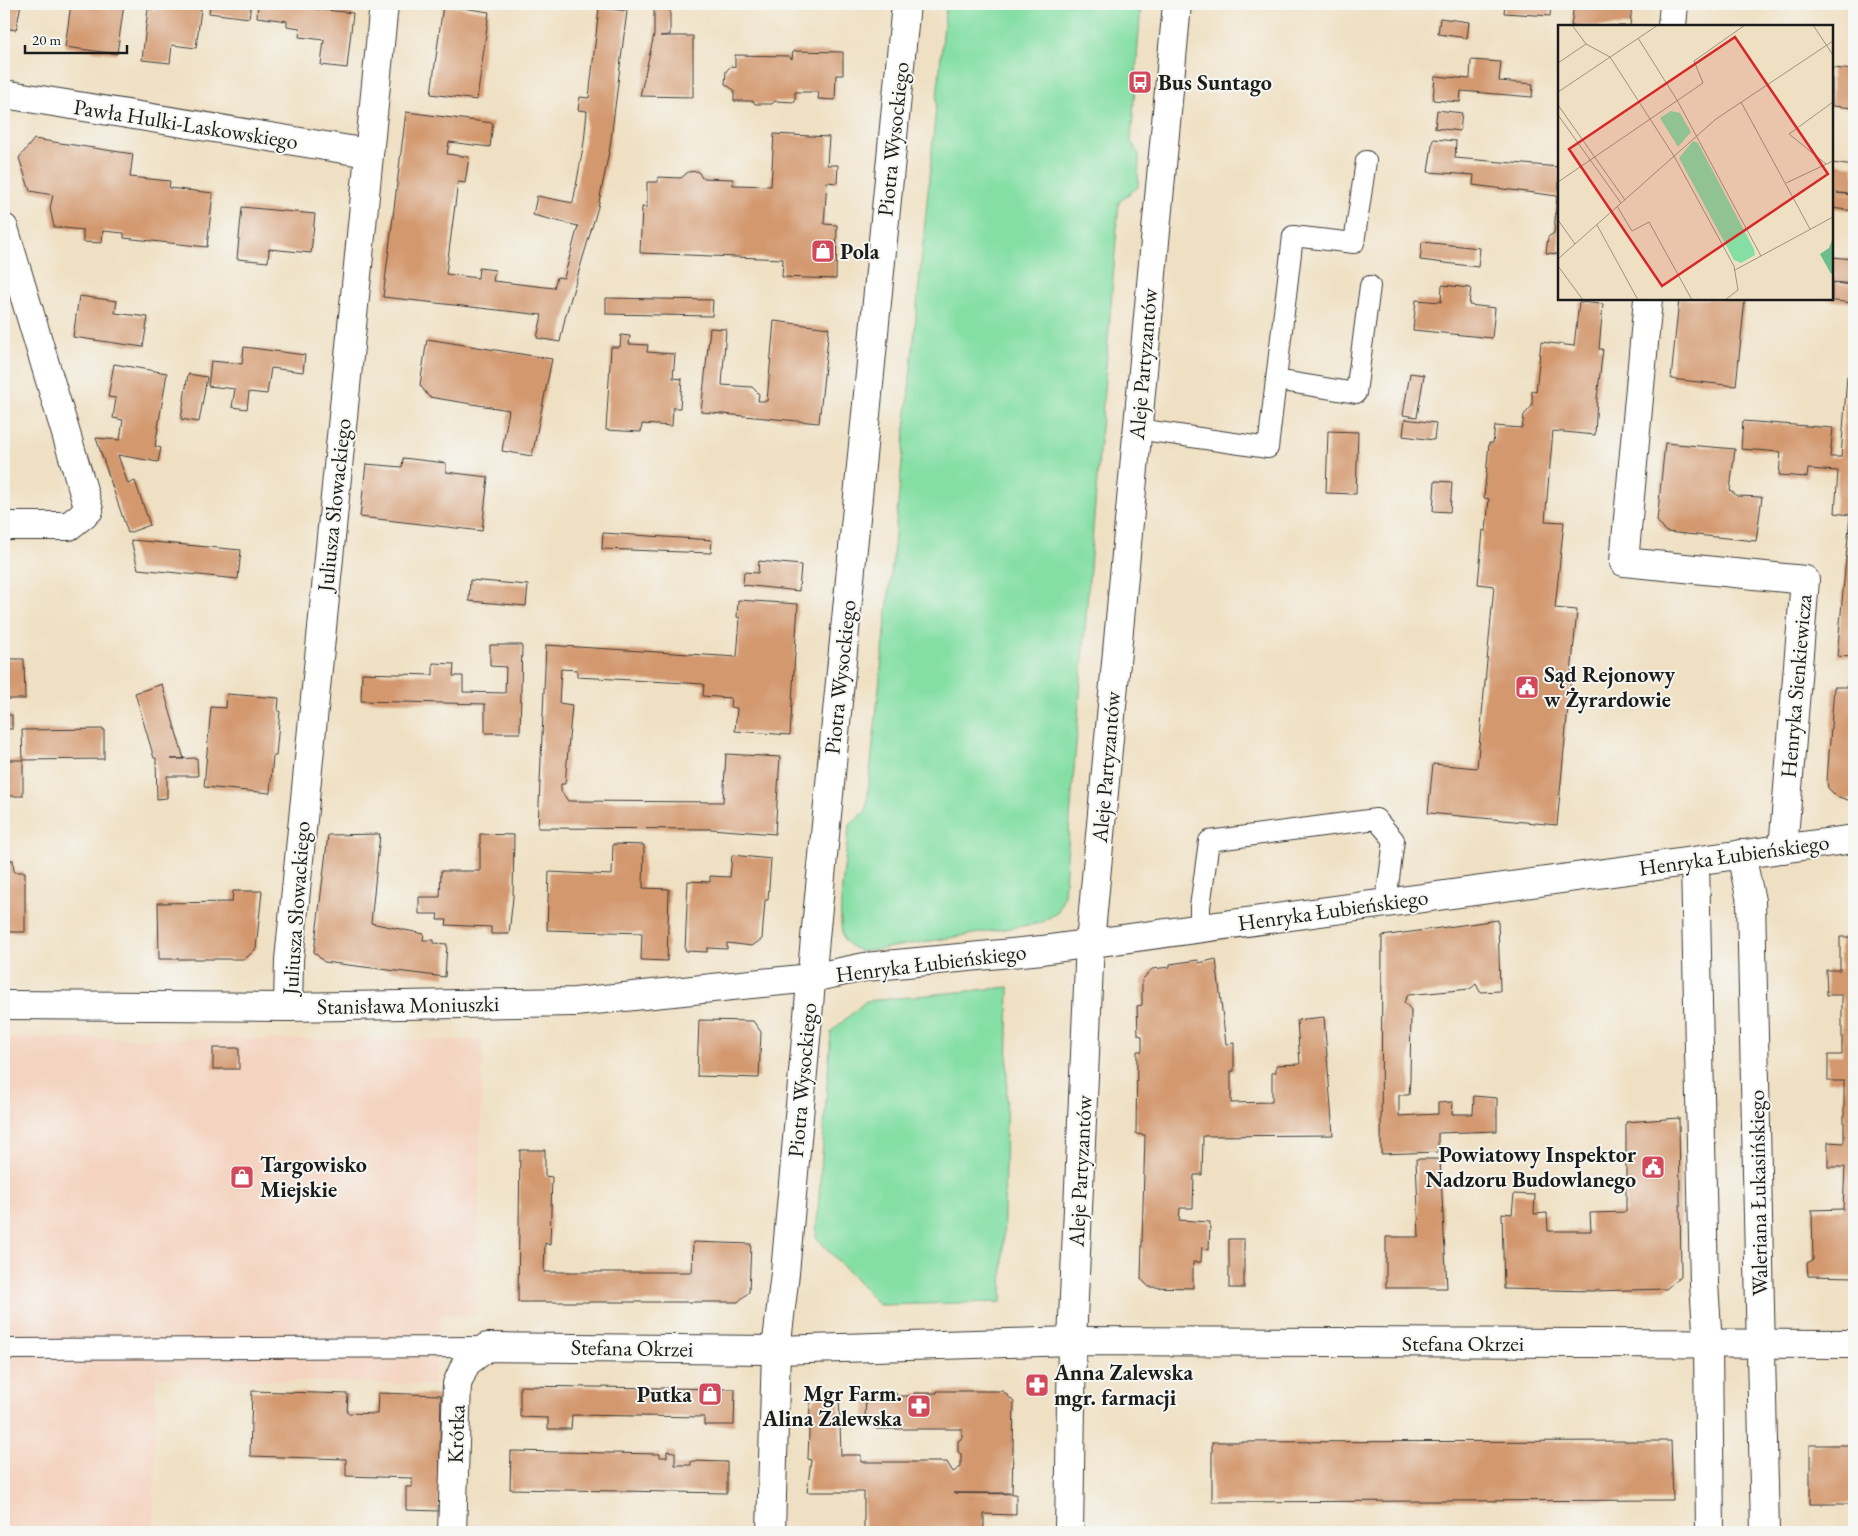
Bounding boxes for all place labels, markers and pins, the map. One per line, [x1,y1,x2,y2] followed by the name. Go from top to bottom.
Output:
[1158,68,1272,97] place label: Bus Suntago
[1127,69,1153,95] bus stop icon: Bus Suntago
[840,237,880,266] place label: Pola
[810,238,836,264] shop icon: Pola
[1544,660,1675,714] place label: Sąd Rejonowy w Żyrardowie
[1514,674,1540,700] public building icon: Sąd Rejonowy w Żyrardowie
[1426,1140,1637,1194] place label: Powiatowy Inspektor Nadzoru Budowlanego
[260,1150,367,1204] place label: Targowisko Miejskie
[1640,1154,1666,1180] public building icon: Powiatowy Inspektor Nadzoru Budowlanego
[229,1164,255,1190] shop icon: Targowisko Miejskie
[1053,1358,1193,1412] place label: Anna Zalewska mgr. farmacji
[1024,1372,1050,1398] pharmacy icon: Anna Zalewska mgr. farmacji
[762,1379,902,1433] place label: Mgr Farm. Alina Zalewska
[637,1380,692,1409] place label: Putka
[697,1381,723,1407] shop icon: Putka
[906,1393,932,1419] pharmacy icon: Mgr Farm. Alina Zalewska

